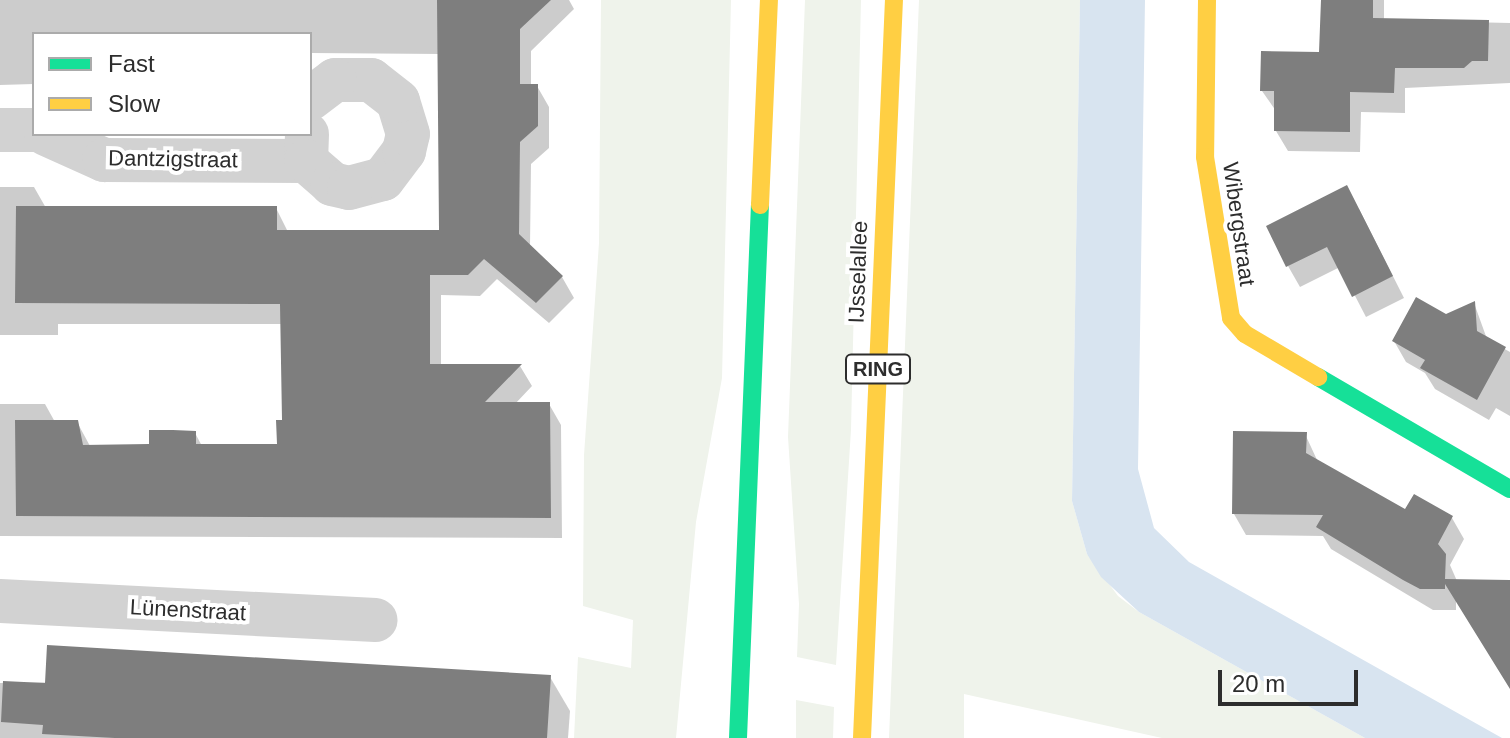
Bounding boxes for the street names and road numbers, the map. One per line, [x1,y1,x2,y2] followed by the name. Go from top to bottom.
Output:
[108,145,238,173] street label: Dantzigstraat
[1217,160,1261,288] street label: Wibergstraat
[843,220,873,324] street label: IJsselallee
[844,353,912,385] road number: RING
[129,594,247,626] street label: Lünenstraat

